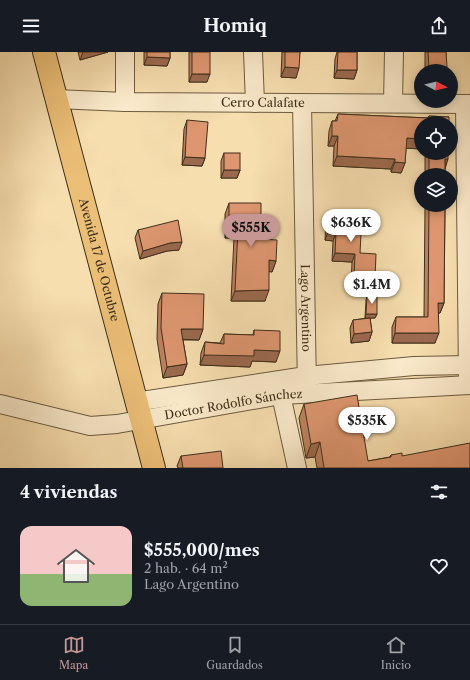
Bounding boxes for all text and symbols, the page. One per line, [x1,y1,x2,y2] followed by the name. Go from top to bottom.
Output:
[20,15,42,37] icon: menu
[203,15,267,37] text: Homiq
[428,15,450,37] icon: share
[414,64,458,108] north arrow
[414,64,458,212] map controls
[221,95,305,110] street label: Cerro Calafate
[414,116,458,160] button: locate
[414,168,458,212] button: layers
[76,195,123,323] street label: Avenida 17 de Octubre
[323,209,379,243] pin: $636K
[223,214,279,248] pin: $555K
[331,214,371,230] text: $636K
[231,219,271,235] text: $555K
[298,264,314,352] street label: Lago Argentino
[344,271,400,305] pin: $1.4M
[353,276,391,292] text: $1.4M
[163,386,303,422] street label: Doctor Rodolfo Sánchez
[339,407,395,441] pin: $535K
[347,412,387,428] text: $535K
[428,481,450,503] icon: filters
[20,482,117,502] text: 4 viviendas
[144,540,260,560] text: $555,000/mes
[52,542,100,590] icon: home
[428,555,450,577] icon: heart
[144,560,228,576] text: 2 hab. · 64 m²
[144,576,239,592] text: Lago Argentino
[59,634,88,672] tab: Mapa
[206,634,263,672] tab: Guardados
[381,634,411,672] tab: Inicio

